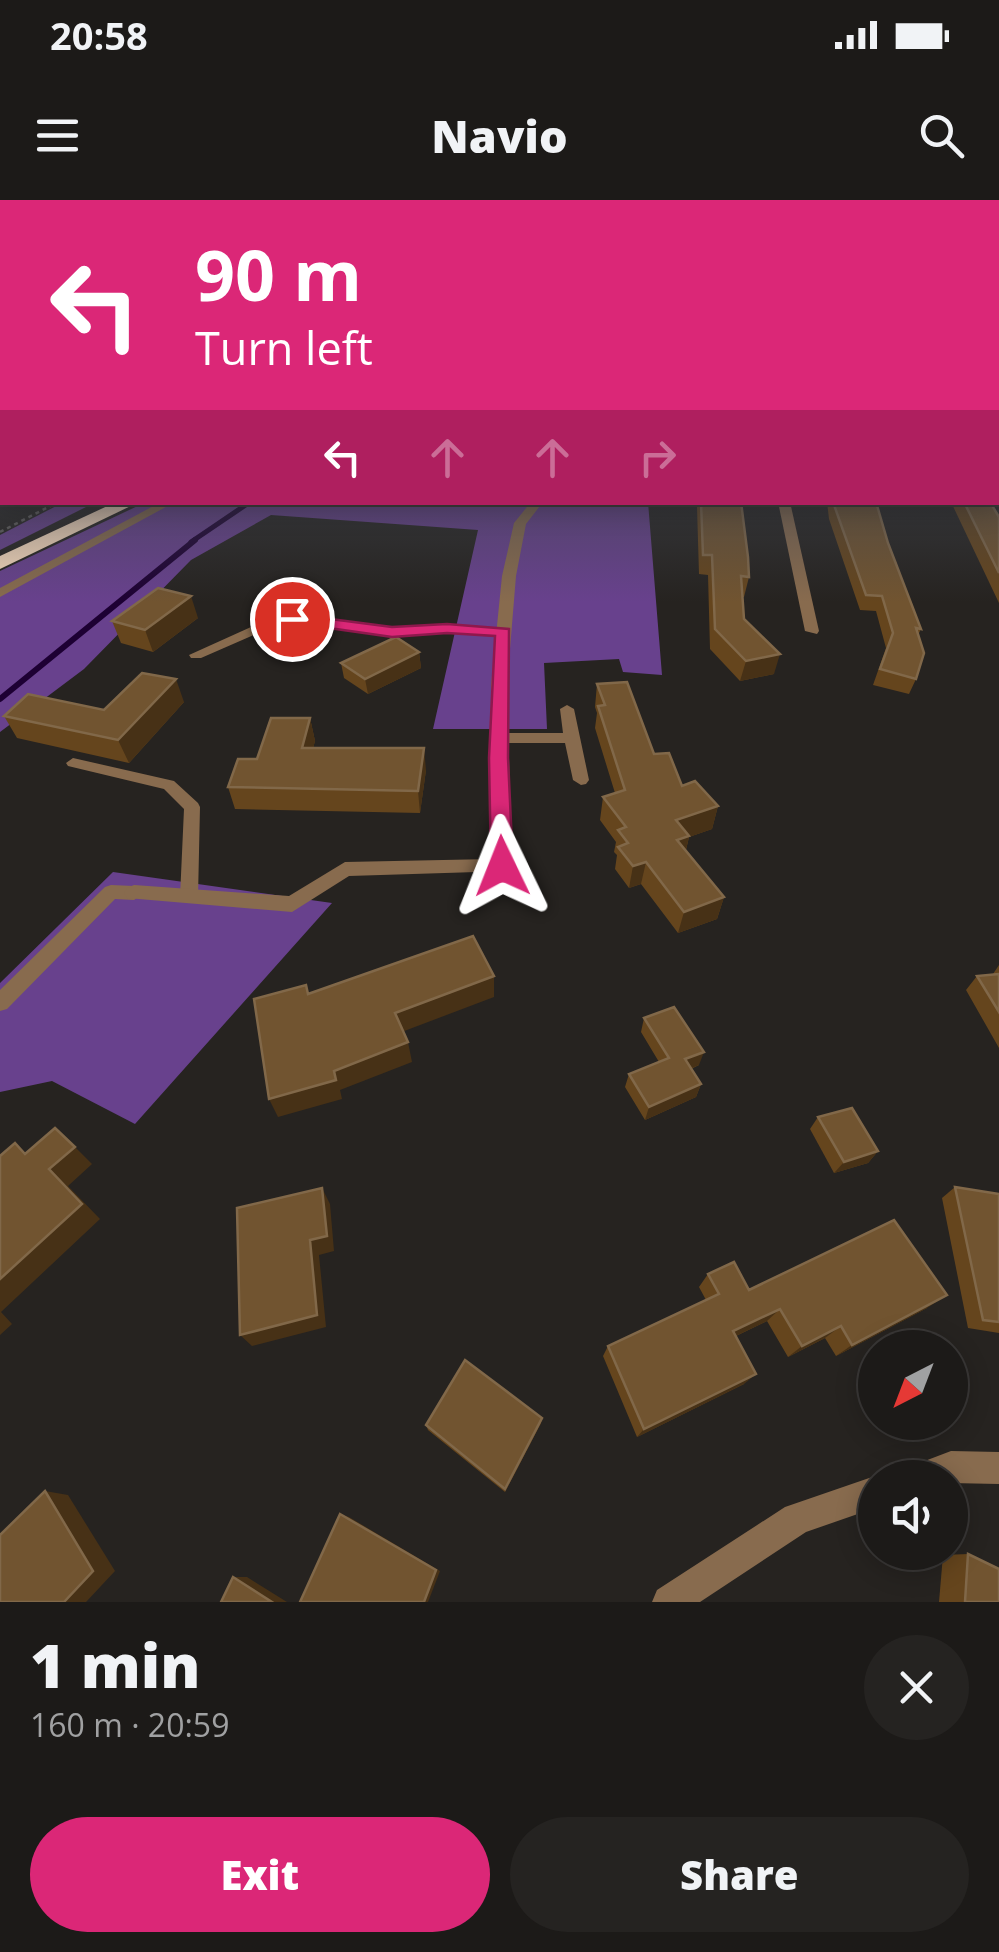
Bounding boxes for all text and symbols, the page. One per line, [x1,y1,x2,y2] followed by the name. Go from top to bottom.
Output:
[50,9,148,61] text: 20:58
[431,105,568,166] text: Navio
[30,108,85,163] icon: menu
[914,108,969,163] icon: search
[195,226,362,322] text: 90 m
[30,240,160,370] icon: left
[195,317,373,378] text: Turn left
[315,430,370,485] icon: left
[420,430,475,485] icon: ahead
[525,430,580,485] icon: ahead
[630,430,685,485] icon: right
[250,577,335,662] pin
[265,592,320,647] icon: arrive
[450,814,554,918] position arrow
[858,1330,968,1440] north arrow
[858,1330,968,1570] map controls
[858,1460,968,1570] button: sound
[30,1624,200,1706] text: 1 min
[864,1635,969,1740] button: close
[30,1703,229,1746] text: 160 m · 20:59
[30,1817,490,1932] button: Exit
[510,1817,969,1932] button: Share

